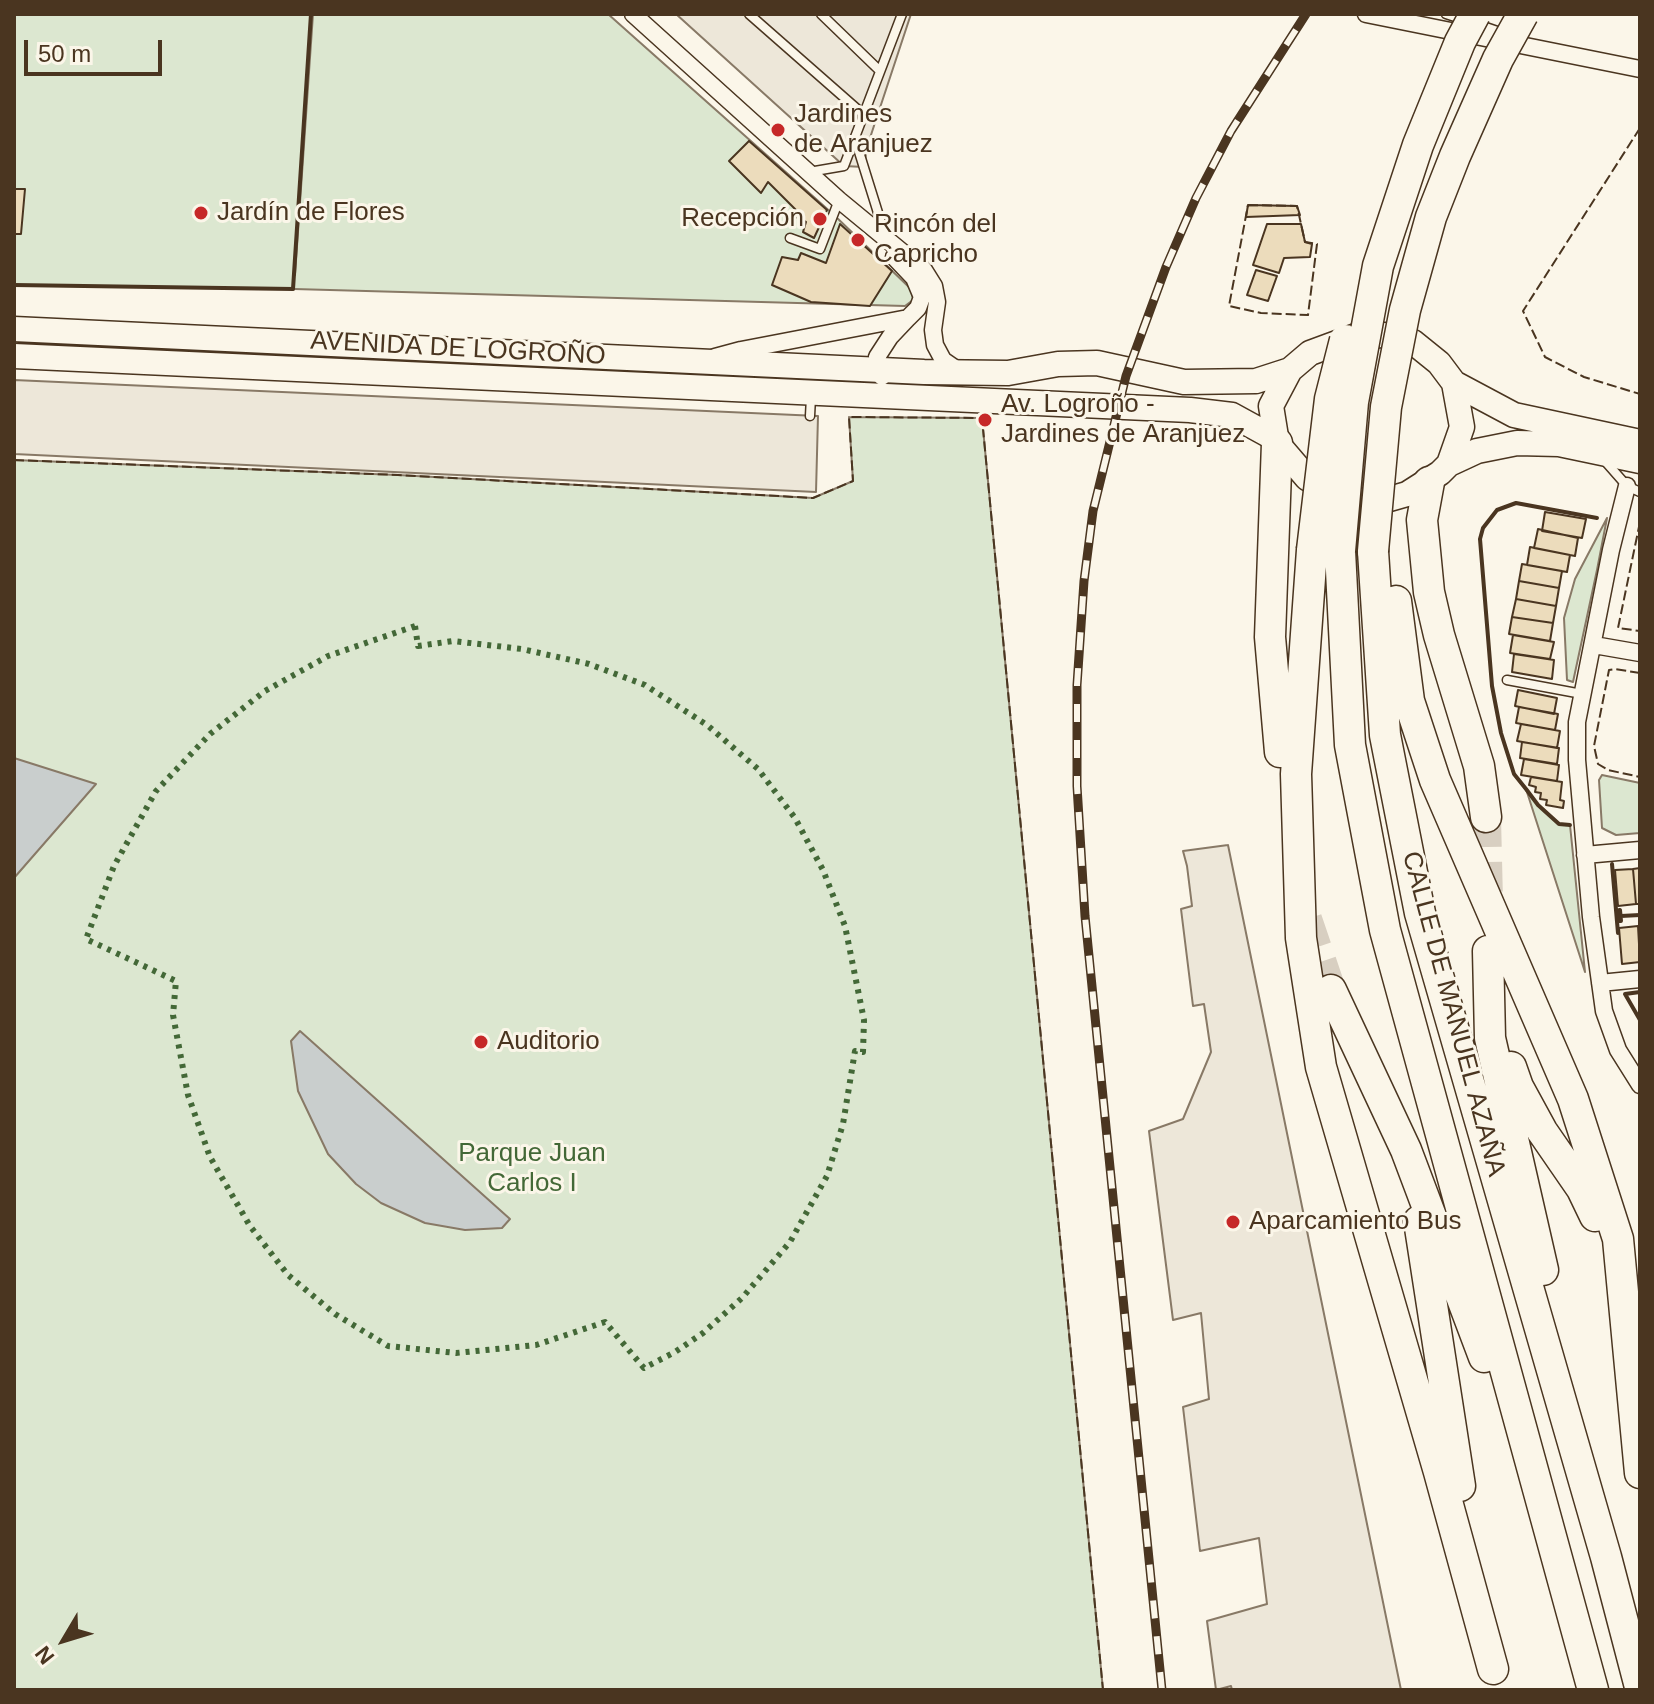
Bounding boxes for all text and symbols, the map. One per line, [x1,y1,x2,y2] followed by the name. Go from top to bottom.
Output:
[28,24,166,74] scale bar
[38,40,91,67] text: 50 m
[794,99,933,160] place label: Jardines de Aranjuez
[769,121,787,139] marker: Jardines de Aranjuez
[217,197,405,229] place label: Jardín de Flores
[681,203,804,235] place label: Recepción
[192,204,210,222] marker: Jardín de Flores
[874,209,997,270] place label: Rincón del Capricho
[811,210,829,228] marker: Recepción
[849,231,867,249] marker: Rincón del Capricho
[310,326,606,372] street label: AVENIDA DE LOGROÑO
[1001,389,1245,450] place label: Av. Logroño - Jardines de Aranjuez
[976,411,994,429] marker: Av. Logroño - Jardines de Aranjuez
[1395,848,1511,1180] street label: CALLE DE MANUEL AZAÑA
[497,1026,600,1058] place label: Auditorio
[472,1033,490,1051] marker: Auditorio
[458,1138,606,1200] park label: Parque Juan Carlos I
[1249,1206,1461,1238] place label: Aparcamiento Bus
[1224,1213,1242,1231] marker: Aparcamiento Bus
[24,1600,104,1680] north arrow
[30,1641,59,1669] text: N

